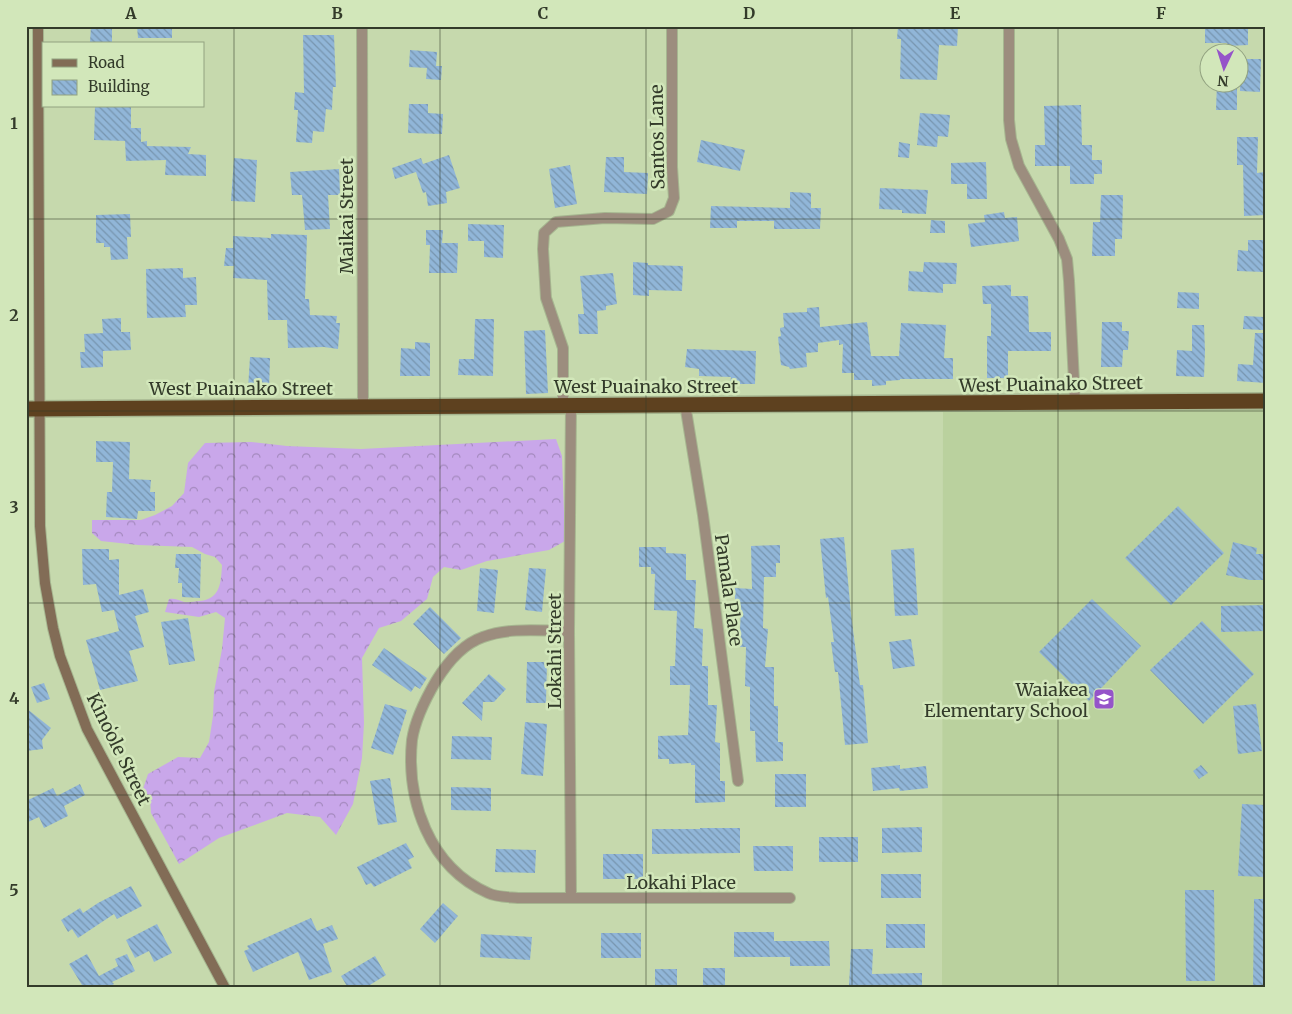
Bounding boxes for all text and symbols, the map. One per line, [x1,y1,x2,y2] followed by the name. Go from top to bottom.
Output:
[124,3,137,23] text: A
[331,3,343,23] text: B
[538,3,548,23] text: C
[743,3,755,23] text: D
[950,3,961,23] text: E
[1156,3,1166,23] text: F
[42,42,205,108] legend
[1200,42,1250,92] north arrow
[88,53,124,72] text: Road
[1217,72,1229,90] text: N
[88,77,150,96] text: Building
[645,84,669,190] street label: Santos Lane
[10,113,18,133] text: 1
[335,158,358,274] street label: Maikai Street
[9,305,19,325] text: 2
[958,371,1143,397] street label: West Puainako Street
[553,375,738,398] street label: West Puainako Street
[148,377,333,400] street label: West Puainako Street
[9,497,19,517] text: 3
[710,532,748,648] street label: Pamala Place
[543,593,566,709] street label: Lokahi Street
[924,678,1088,722] place label: Waiakea Elementary School
[1092,687,1116,711] school or university icon: Waiakea Elementary School
[9,688,19,708] text: 4
[82,689,156,809] street label: Kinoʻole Street
[626,871,736,894] street label: Lokahi Place
[9,880,19,900] text: 5

